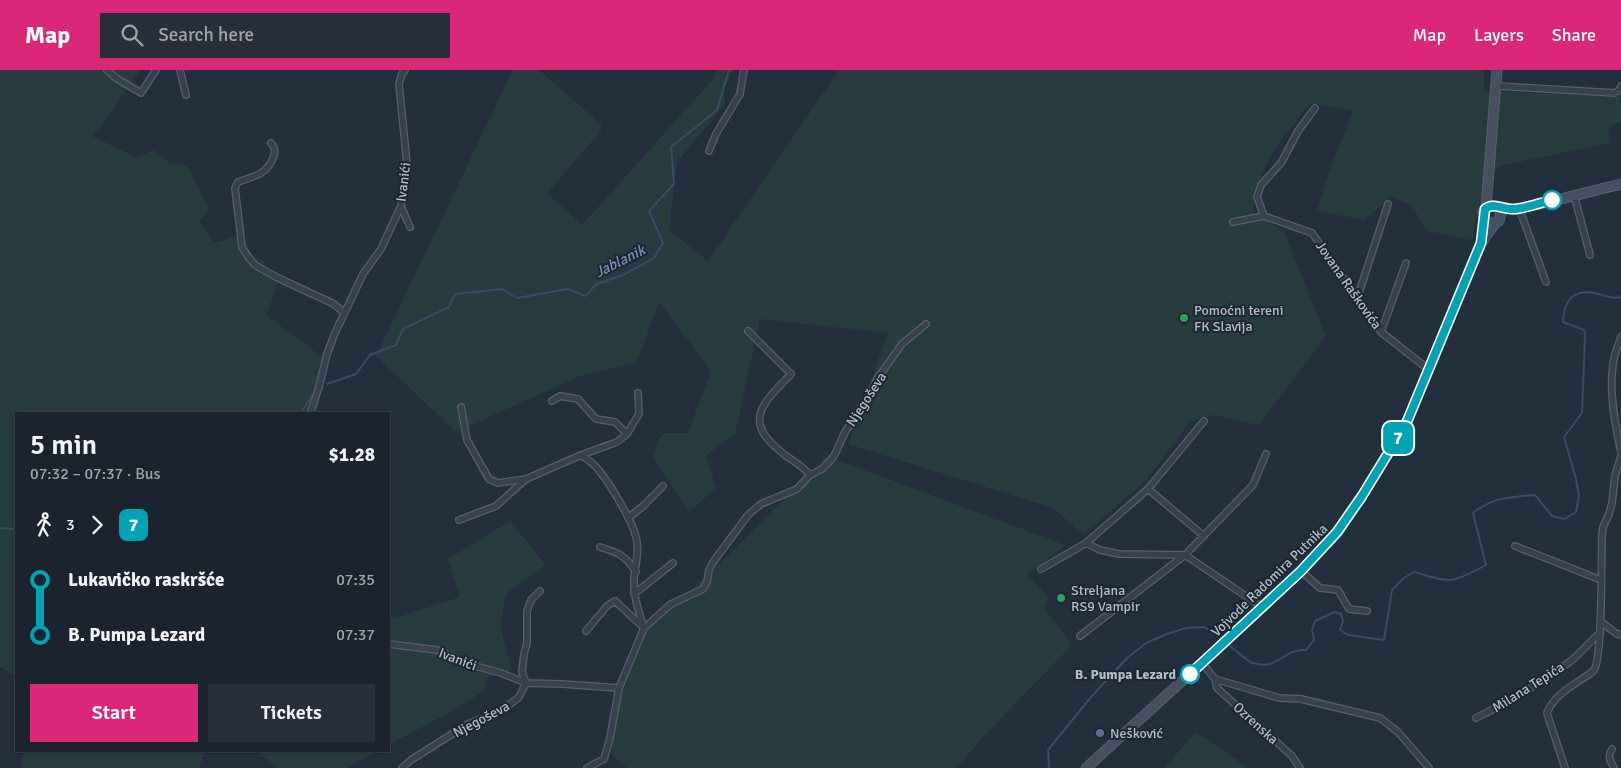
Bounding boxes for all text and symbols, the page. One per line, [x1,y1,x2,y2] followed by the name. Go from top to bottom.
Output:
[100,13,450,58] search box
[25,20,70,50] text: Map
[118,21,146,49] icon: search
[158,23,254,47] text: Search here
[1413,24,1446,46] text: Map
[1474,24,1524,46] text: Layers
[1552,24,1596,46] text: Share
[393,161,414,203] street label: Ivanići
[1542,190,1562,210] unlabelled marker
[1312,238,1385,333] street label: Jovana Raškovića
[592,240,649,281] water label: Jablanik
[1194,302,1284,335] place label: Pomoćni tereni FK Slavija
[1178,312,1190,324] marker: Pomoćni tereni FK Slavija
[843,369,890,430] street label: Njegoševa
[1382,422,1414,454] line badge: 7
[1393,427,1403,449] text: 7
[30,428,97,462] text: 5 min
[329,443,375,467] text: $1.28
[30,464,161,484] text: 07:32 – 07:37 · Bus
[30,511,58,539] icon: walk
[83,511,111,539] icon: forward
[129,514,138,536] text: 7
[66,515,75,535] text: 3
[1208,520,1331,640] street label: Vojvode Radomira Putnika
[68,568,224,592] text: Lukavičko raskršće
[336,570,375,590] text: 07:35
[1071,582,1141,615] place label: Streljana RS9 Vampir
[1055,592,1067,604] marker: Streljana RS9 Vampir
[68,623,205,647] text: B. Pumpa Lezard
[336,625,375,645] text: 07:37
[436,644,479,674] street label: Ivanići
[1489,659,1567,716] street label: Milana Tepića
[1180,664,1200,684] marker: B. Pumpa Lezard
[1075,666,1176,683] place label: B. Pumpa Lezard
[30,684,198,742] button: Start
[208,684,375,742] button: Tickets
[450,698,512,741] street label: Njegoševa
[1230,699,1282,748] street label: Ozrenska
[1110,725,1164,742] place label: Nešković
[1094,727,1106,739] marker: Nešković

